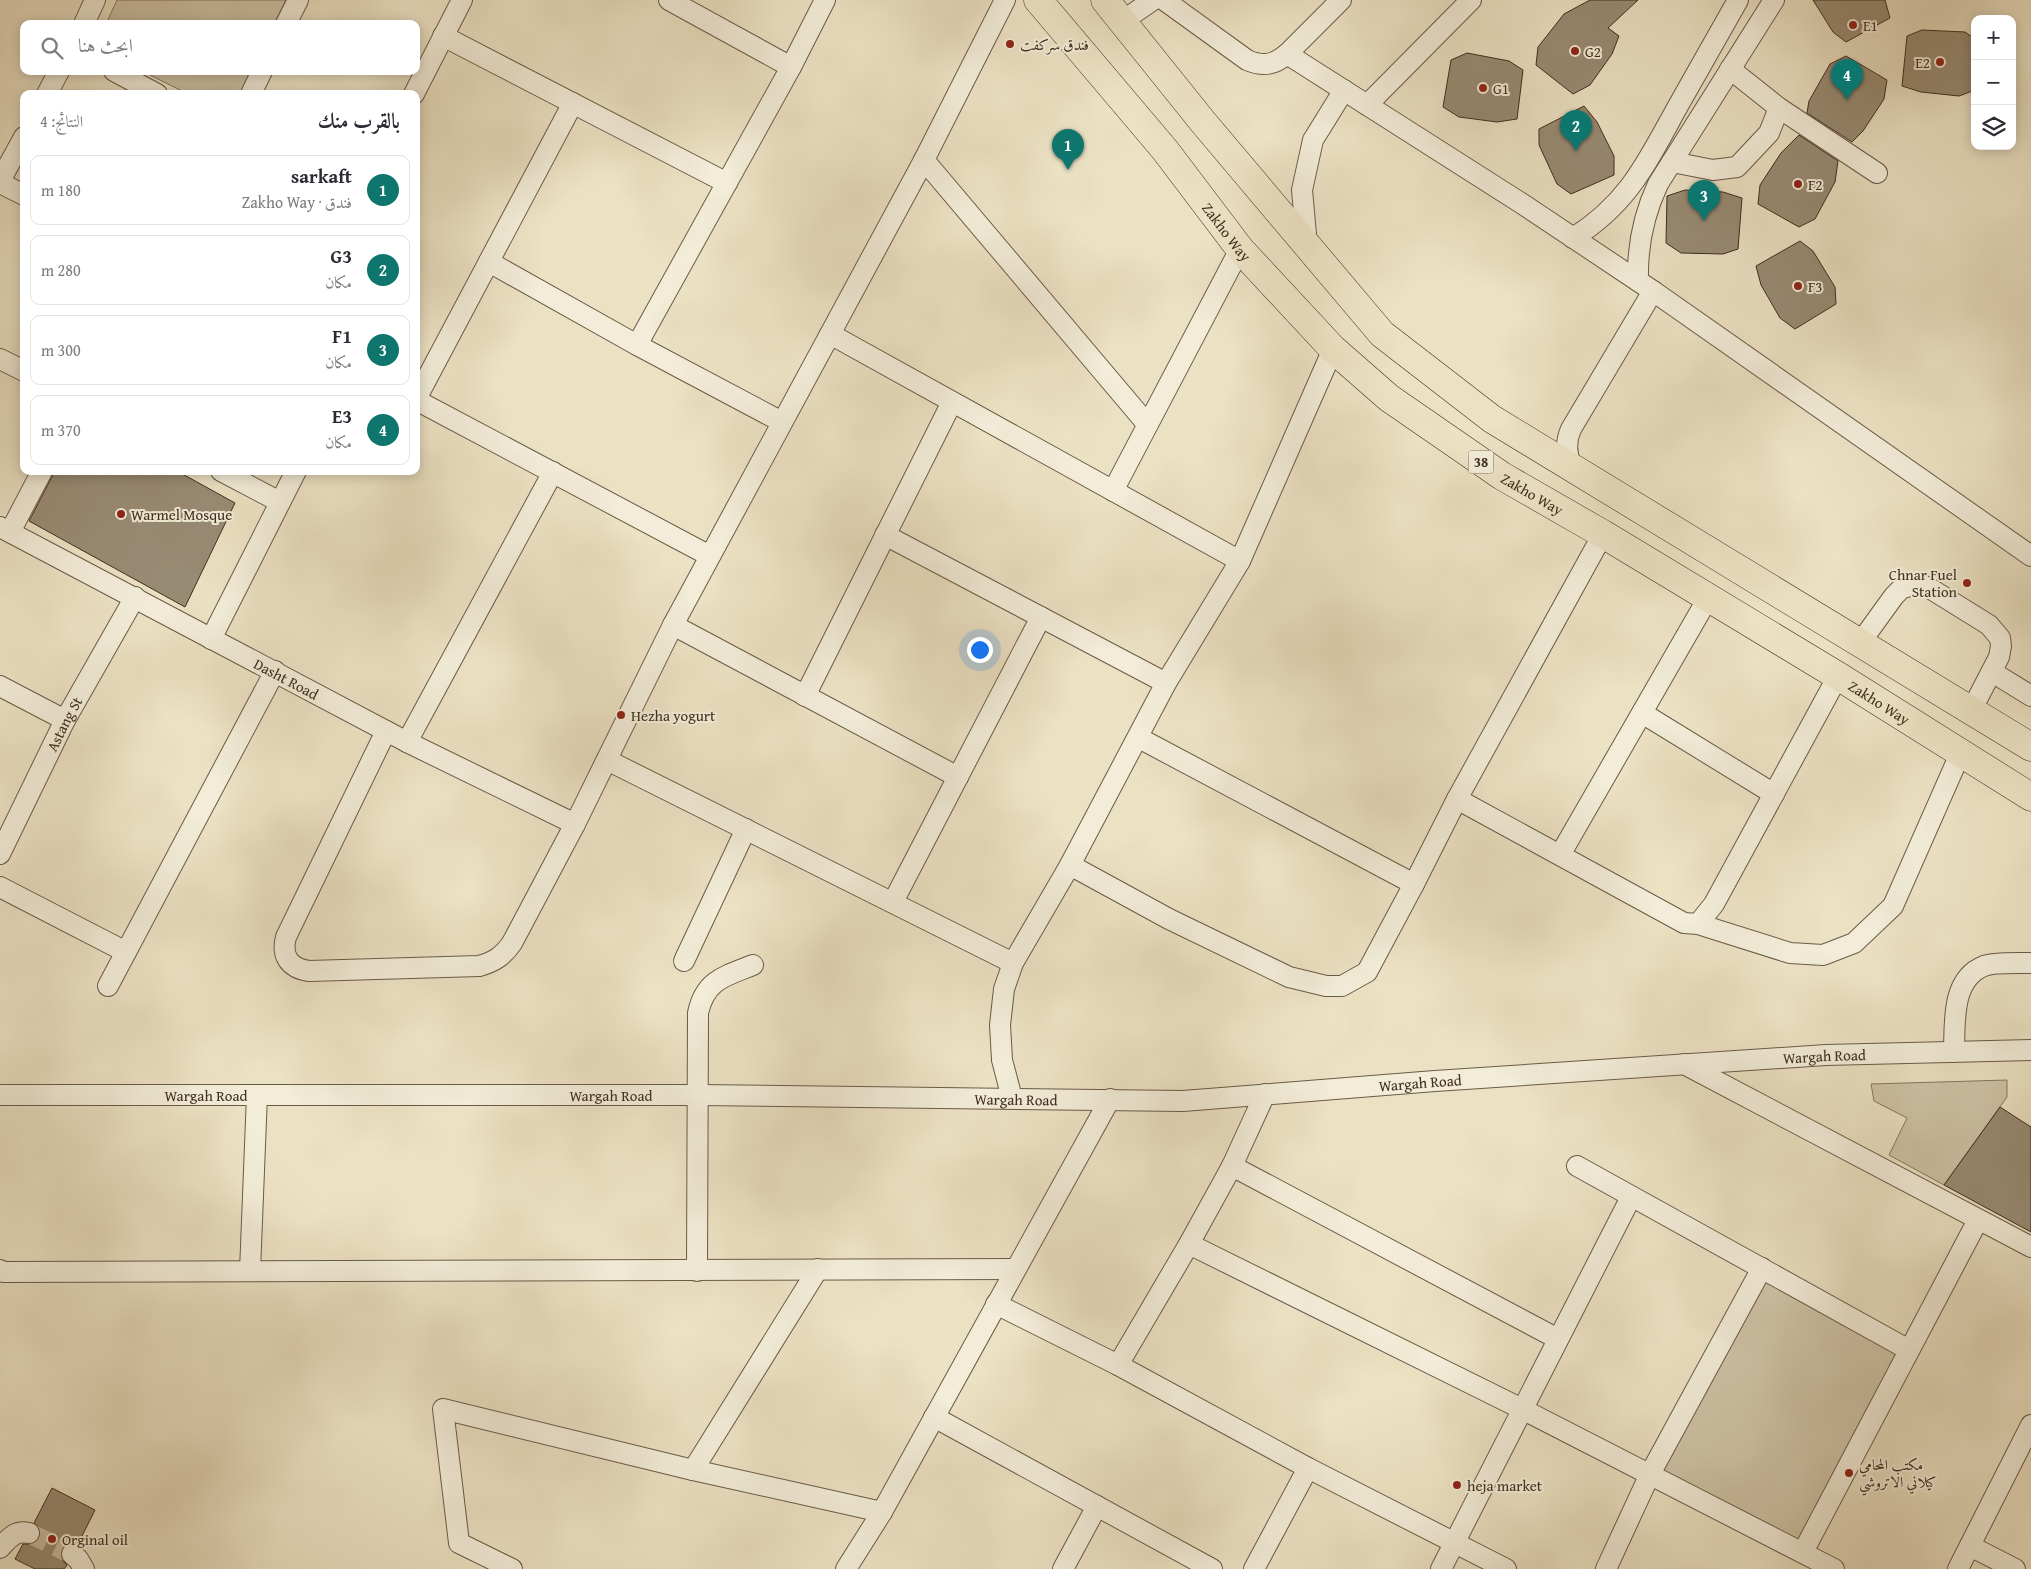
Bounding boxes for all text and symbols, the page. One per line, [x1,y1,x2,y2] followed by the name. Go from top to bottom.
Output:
[1863,15,1878,36] place label: E1
[1971,15,2016,150] map controls
[1971,15,2016,60] button: +
[1847,19,1859,31] marker: E1
[20,20,420,75] search box
[78,31,133,59] text: ابحث هنا
[38,34,66,62] icon: search
[1020,34,1089,55] place label: فندق سركفت
[1004,38,1016,50] marker: فندق سركفت
[1585,41,1601,62] place label: G2
[1569,45,1581,57] marker: G2
[1915,52,1930,73] place label: E2
[1934,56,1946,68] marker: E2
[1831,59,1863,100] pin: 4
[1971,60,2016,105] button: −
[1493,78,1509,99] place label: G1
[1477,82,1489,94] marker: G1
[318,105,400,136] text: بالقرب منك
[1971,105,2016,150] button: layers
[40,109,83,133] text: النتائج: 4
[1560,110,1592,151] pin: 2
[1052,129,1084,170] pin: 1
[291,162,352,190] text: sarkaft
[1808,174,1823,195] place label: F2
[41,178,81,202] text: 180 m
[379,178,387,202] text: 1
[1792,178,1804,190] marker: F2
[1688,180,1720,221] pin: 3
[242,190,352,214] text: فندق · Zakho Way
[1198,198,1257,266] street label: Zakho Way
[331,242,352,270] text: G3
[41,258,81,282] text: 280 m
[379,258,387,282] text: 2
[325,270,352,294] text: مكان
[1808,276,1823,297] place label: F3
[1792,280,1804,292] marker: F3
[332,322,352,350] text: F1
[41,338,81,362] text: 300 m
[379,338,387,362] text: 3
[325,350,352,374] text: مكان
[332,402,352,430] text: E3
[41,418,81,442] text: 370 m
[379,418,387,442] text: 4
[325,430,352,454] text: مكان
[1468,451,1494,474] road number: 38
[1497,467,1568,520] street label: Zakho Way
[131,504,232,525] place label: Warmel Mosque
[115,508,127,520] marker: Warmel Mosque
[1889,564,1958,602] place label: Chnar Fuel Station
[1961,577,1973,589] marker: Chnar Fuel Station
[967,637,993,663] your location
[250,653,323,704] street label: Dasht Road
[1845,675,1915,729] street label: Zakho Way
[41,692,87,755] street label: Astang St
[631,705,716,726] place label: Hezha yogurt
[615,709,627,721] marker: Hezha yogurt
[1782,1044,1866,1068] street label: Wargah Road
[1378,1069,1462,1096] street label: Wargah Road
[164,1085,248,1106] street label: Wargah Road
[569,1085,653,1106] street label: Wargah Road
[974,1088,1058,1110] street label: Wargah Road
[1859,1454,1936,1496] place label: مكتب المحامي كيلاني الاتروشي
[1843,1467,1855,1479] marker: مكتب المحامي كيلاني الاتروشي
[1467,1475,1543,1496] place label: heja market
[1451,1479,1463,1491] marker: heja market
[62,1529,128,1550] place label: Orginal oil
[46,1533,58,1545] marker: Orginal oil

